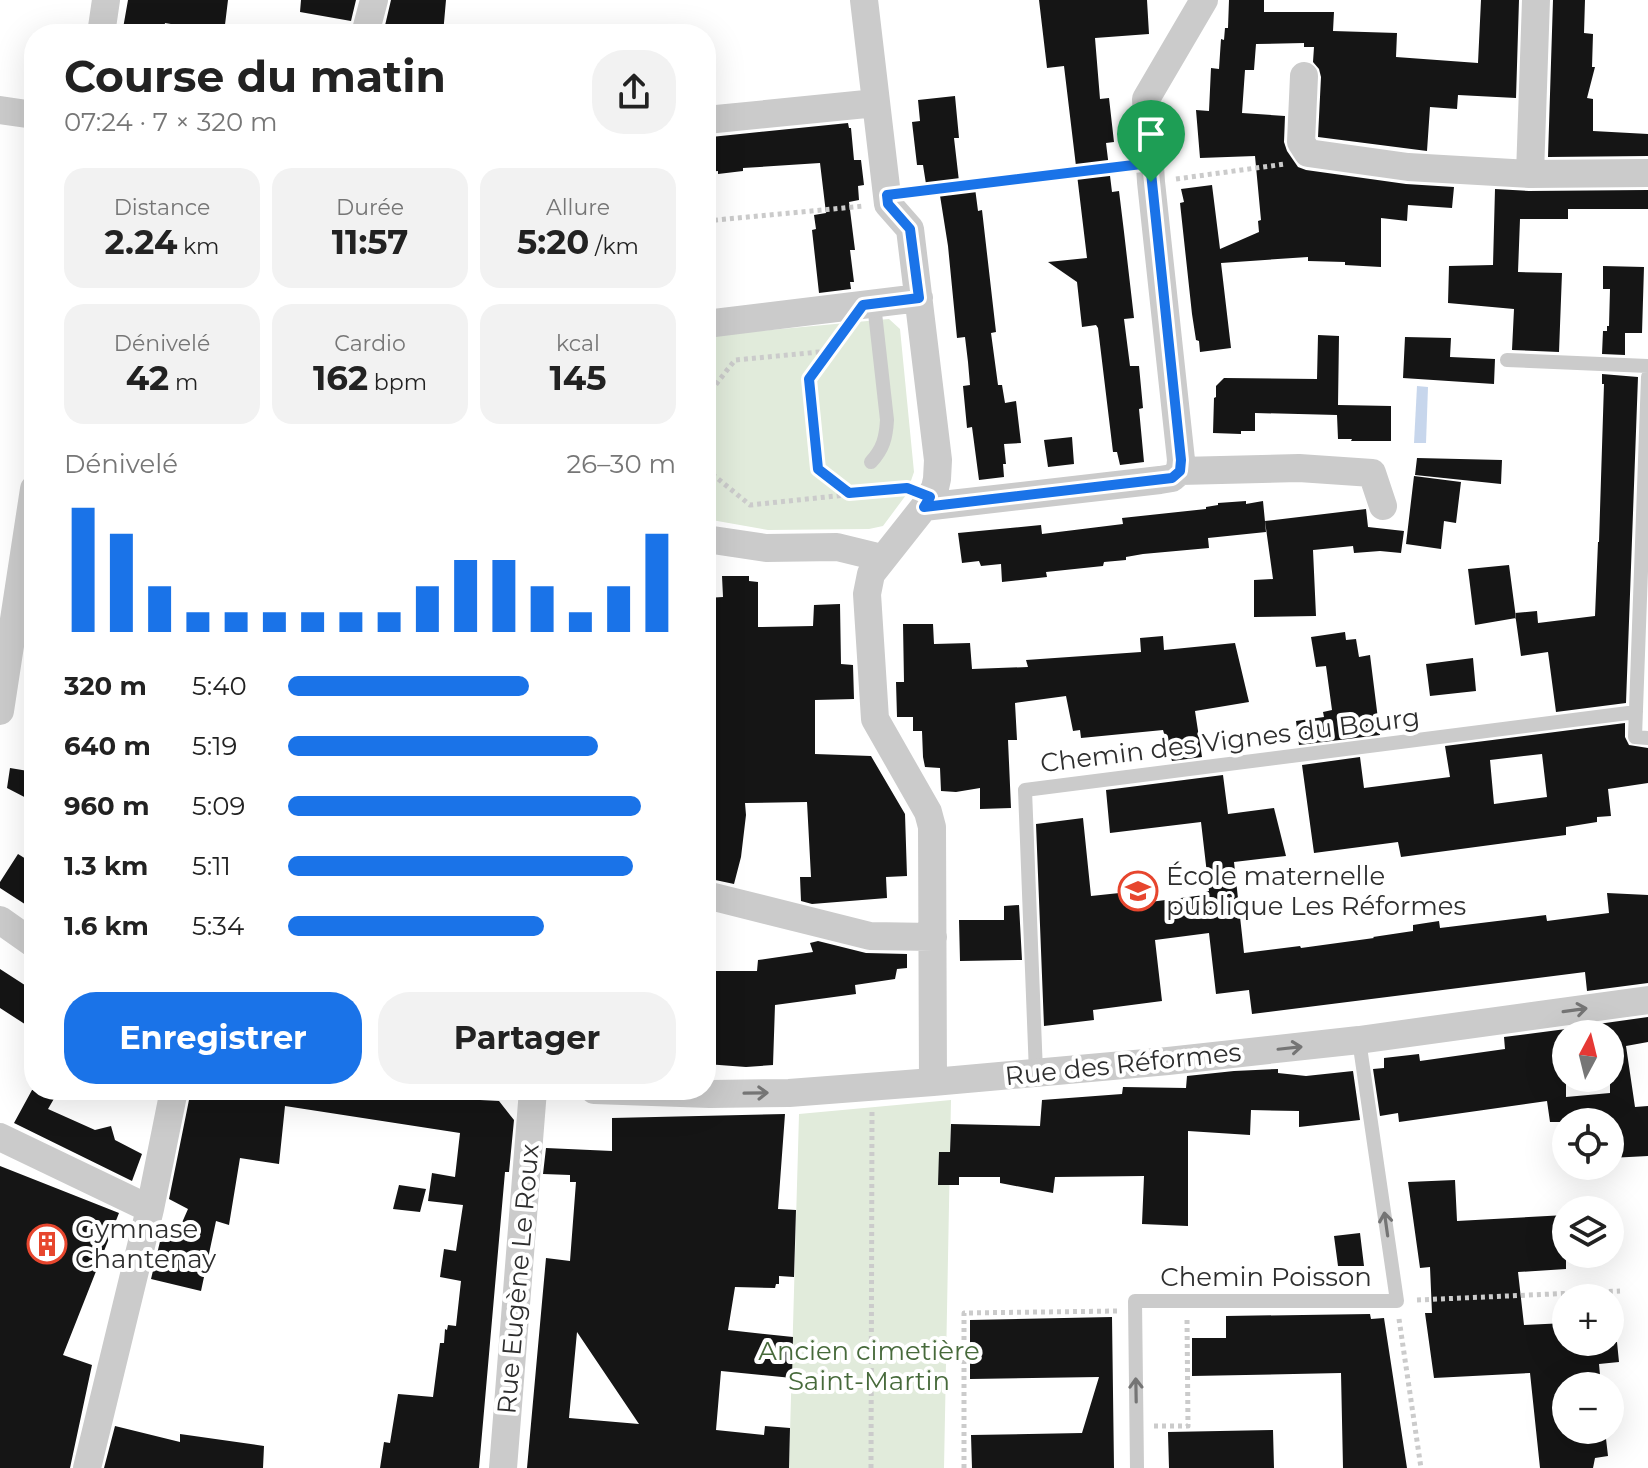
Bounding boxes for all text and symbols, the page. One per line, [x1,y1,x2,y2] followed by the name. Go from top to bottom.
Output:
[64,49,446,103] text: Course du matin
[592,50,676,134] button: share
[1117,100,1185,182] pin
[64,106,278,138] text: 07:24 · 7 × 320 m
[1129,112,1173,156] icon: arrive
[114,194,210,221] text: Distance
[336,194,404,221] text: Durée
[546,194,610,221] text: Allure
[105,221,177,263] text: 2.24
[332,221,408,263] text: 11:57
[517,221,589,263] text: 5:20
[177,233,219,260] text: km
[589,233,639,260] text: /km
[114,330,210,357] text: Dénivelé
[334,330,406,357] text: Cardio
[556,330,600,357] text: kcal
[126,357,169,399] text: 42
[313,357,368,399] text: 162
[550,357,606,399] text: 145
[169,369,198,396] text: m
[368,369,427,396] text: bpm
[64,448,178,480] text: Dénivelé
[567,448,676,480] text: 26–30 m
[64,670,147,702] text: 320 m
[192,670,247,702] text: 5:40
[1038,701,1422,779] street label: Chemin des Vignes du Bourg
[64,730,151,762] text: 640 m
[192,730,237,762] text: 5:19
[64,790,149,822] text: 960 m
[192,790,245,822] text: 5:09
[64,850,148,882] text: 1.3 km
[192,850,231,882] text: 5:11
[1166,860,1466,922] place label: École maternelle publique Les Réformes
[1117,870,1159,912] school or university icon: École maternelle publique Les Réformes
[64,910,149,942] text: 1.6 km
[192,910,244,942] text: 5:34
[64,992,362,1084] button: Enregistrer
[378,992,676,1084] button: Partager
[1562,1002,1587,1017] one-way arrow
[1552,1020,1624,1092] north arrow
[1552,1020,1624,1444] map controls
[1003,1036,1243,1092] street label: Rue des Réformes
[1276,1040,1302,1055] one-way arrow
[742,1086,769,1101] one-way arrow
[1552,1108,1624,1180] button: locate
[490,1142,546,1415] street label: Rue Eugène Le Roux
[1552,1196,1624,1268] button: layers
[1378,1212,1393,1238] one-way arrow
[75,1213,217,1275] place label: Gymnase Chantenay
[26,1223,68,1265] building icon: Gymnase Chantenay
[1160,1261,1372,1293] street label: Chemin Poisson
[1552,1284,1624,1356] button: +
[758,1335,980,1397] park label: Ancien cimetière Saint-Martin
[1552,1372,1624,1444] button: −
[1128,1377,1144,1404] one-way arrow

